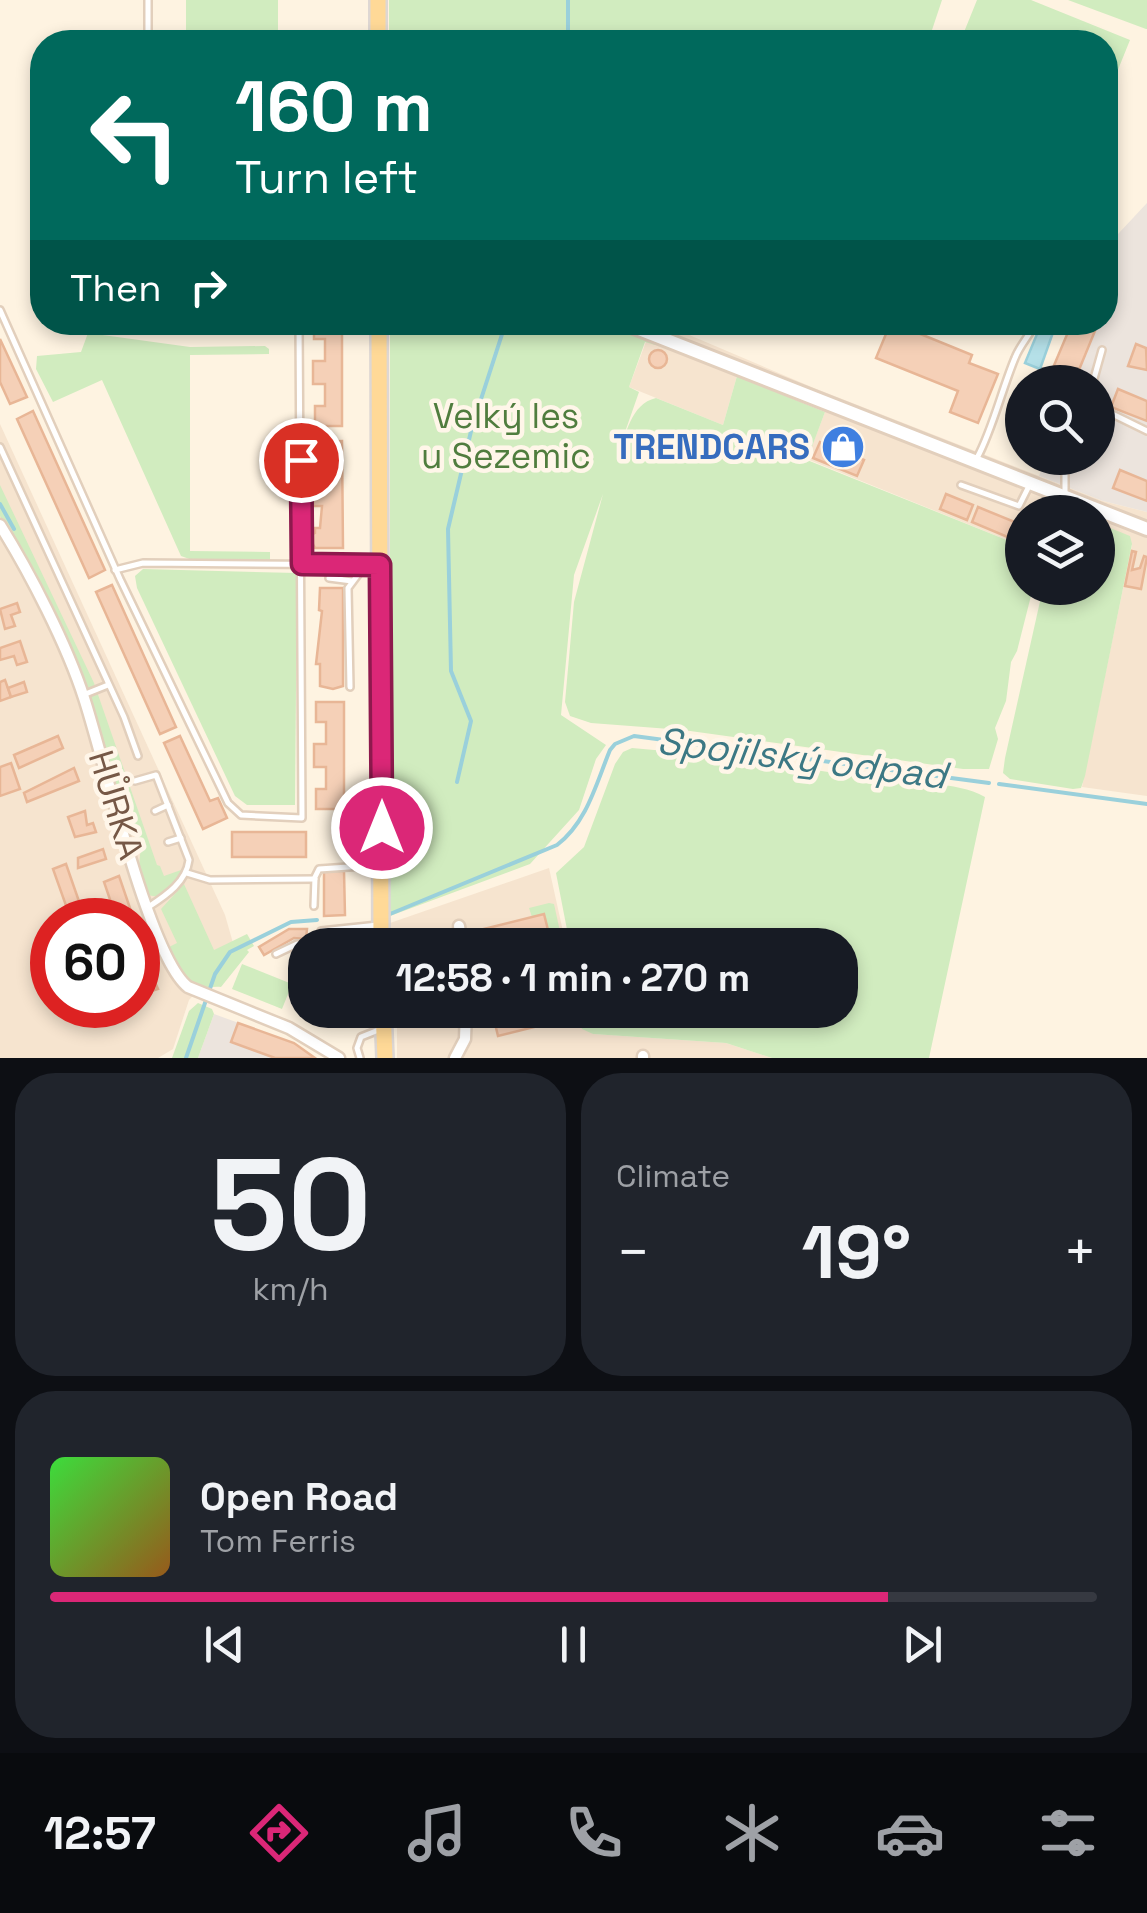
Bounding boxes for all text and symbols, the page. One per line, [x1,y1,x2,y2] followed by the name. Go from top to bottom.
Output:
[235,62,433,151] text: 160 m
[70,70,200,200] icon: left
[235,149,418,206] text: Turn left
[181,260,236,315] icon: right
[70,264,161,312] text: Then
[1005,365,1115,605] map controls
[1005,365,1115,475] button: search
[421,394,591,478] park label: Velký les u Sezemic
[259,418,344,503] pin
[820,424,866,470] shop icon: TRENDCARS
[613,425,810,469] place label: TRENDCARS
[274,433,329,488] icon: arrive
[1005,495,1115,605] button: layers
[655,716,953,800] water label: Spojilský odpad
[79,745,153,865] street label: HŮRKA
[330,776,434,880] position arrow
[30,898,160,1028] speed limit sign: 60
[396,954,750,1002] text: 12:58 · 1 min · 270 m
[209,1121,372,1287] text: 50
[616,1156,730,1196] text: Climate
[802,1204,911,1300] text: 19°
[616,1217,650,1287] text: −
[1063,1217,1097,1287] text: +
[252,1269,329,1309] text: km/h
[200,1473,398,1521] text: Open Road
[200,1521,356,1561] text: Tom Ferris
[197,1617,252,1672] icon: previous
[546,1617,601,1672] icon: pause
[895,1617,950,1672] icon: next
[244,1798,314,1868] icon: directions
[402,1798,472,1868] icon: music
[559,1798,629,1868] icon: phone
[717,1798,787,1868] icon: climate
[875,1798,945,1868] icon: car
[1033,1798,1103,1868] icon: filters
[44,1805,156,1862] text: 12:57

